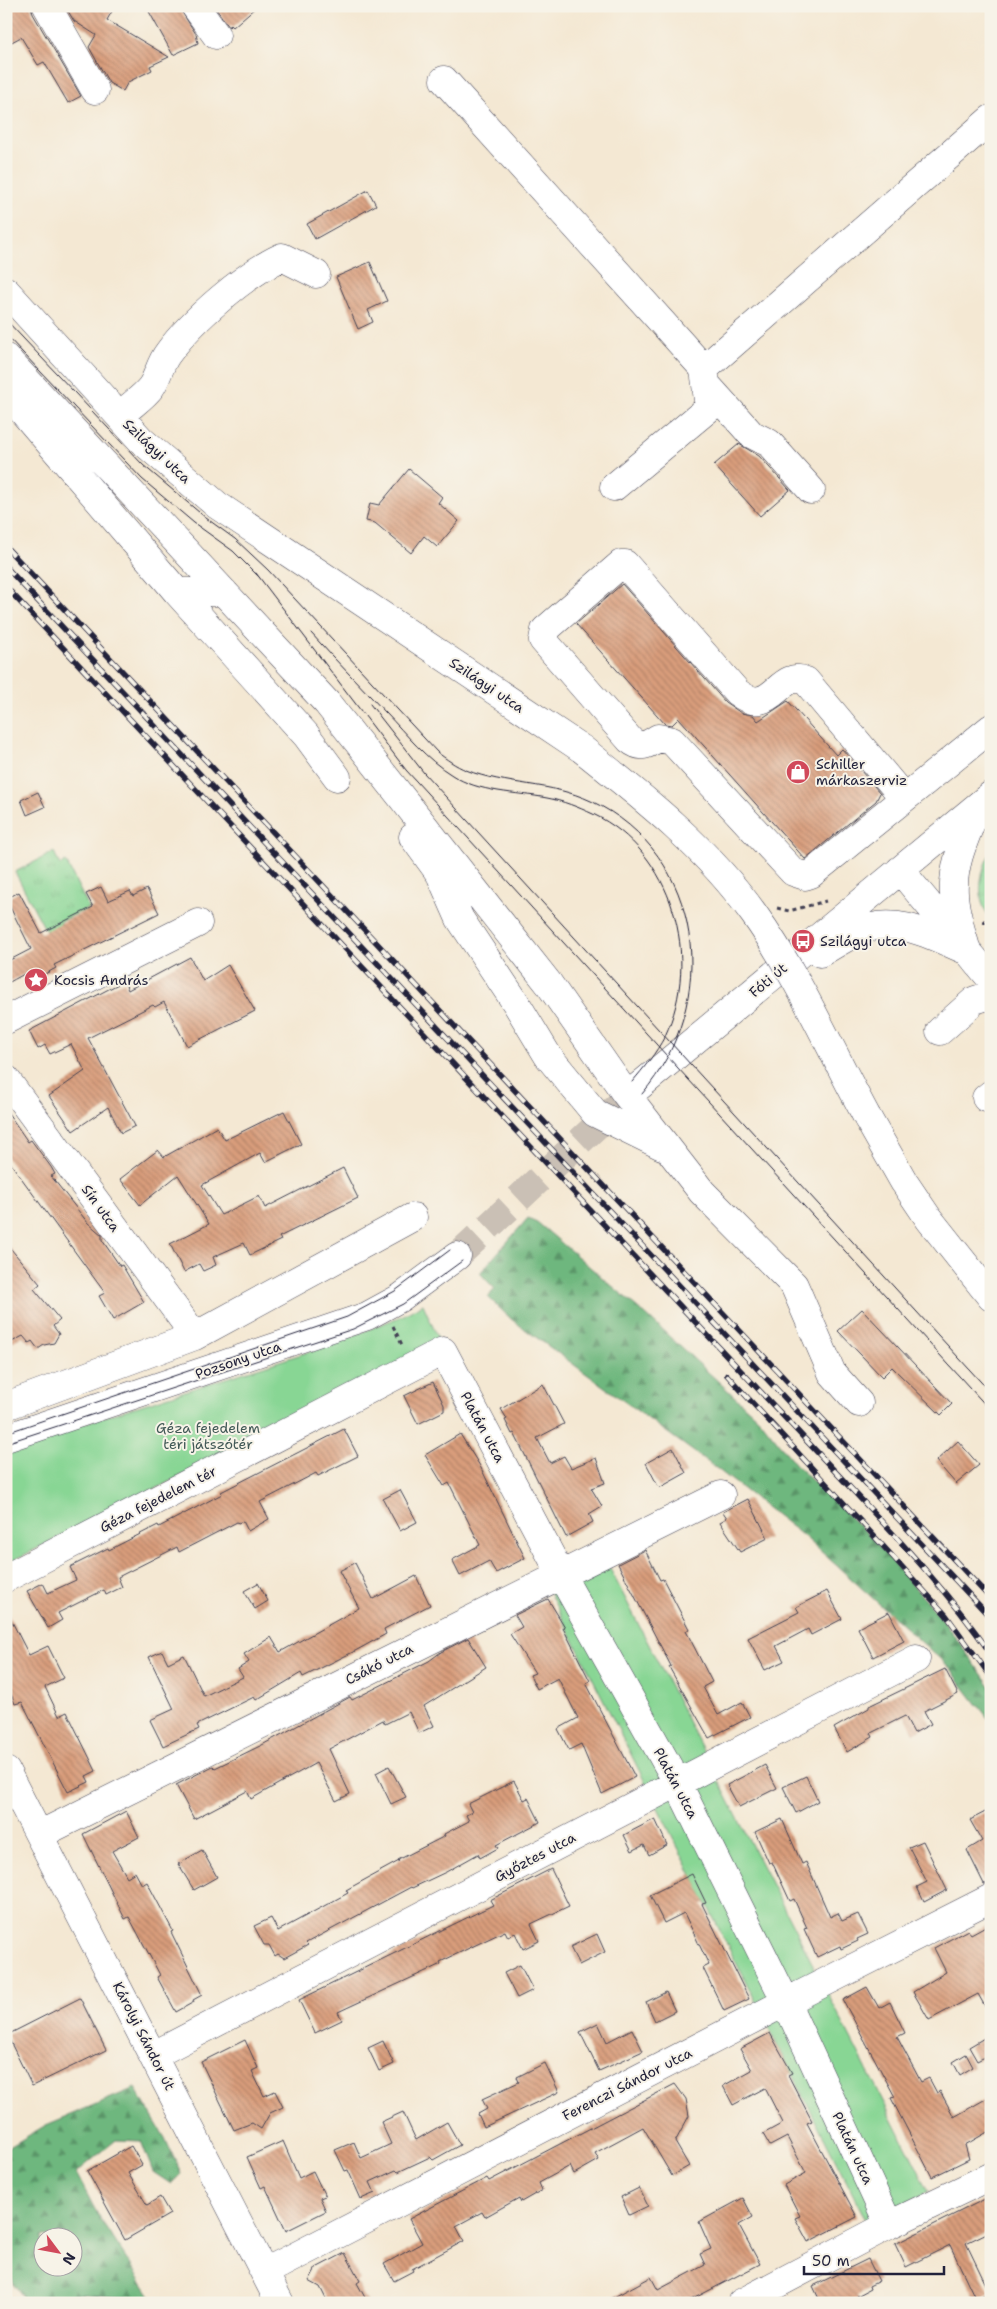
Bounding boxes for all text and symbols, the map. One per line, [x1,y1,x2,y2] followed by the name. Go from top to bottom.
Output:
[119,415,195,487] street label: Szilágyi utca
[446,653,528,717] street label: Szilágyi utca
[816,755,907,789] place label: Schiller márkaszerviz
[785,759,811,785] shop icon: Schiller márkaszerviz
[790,928,816,954] bus stop icon: Szilágyi utca
[820,932,907,950] place label: Szilágyi utca
[745,959,791,1001] street label: Fóti út
[23,967,49,993] place icon: Kocsis András
[54,971,148,989] place label: Kocsis András
[78,1181,124,1235] street label: Sín utca
[193,1337,284,1383] street label: Pozsony utca
[457,1388,509,1466] street label: Platán utca
[156,1419,260,1453] park label: Géza fejedelem téri játszótér
[97,1462,220,1536] street label: Géza fejedelem tér
[342,1639,416,1689] street label: Csákó utca
[650,1744,702,1822] street label: Platán utca
[491,1828,579,1886] street label: Győztes utca
[109,1979,179,2093] street label: Károlyi Sándor út
[559,2043,695,2125] street label: Ferenczi Sándor utca
[828,2109,878,2187] street label: Platán utca
[32,2226,82,2276] north arrow
[804,2244,944,2276] scale bar
[58,2249,80,2268] text: N
[812,2251,850,2271] text: 50 m

